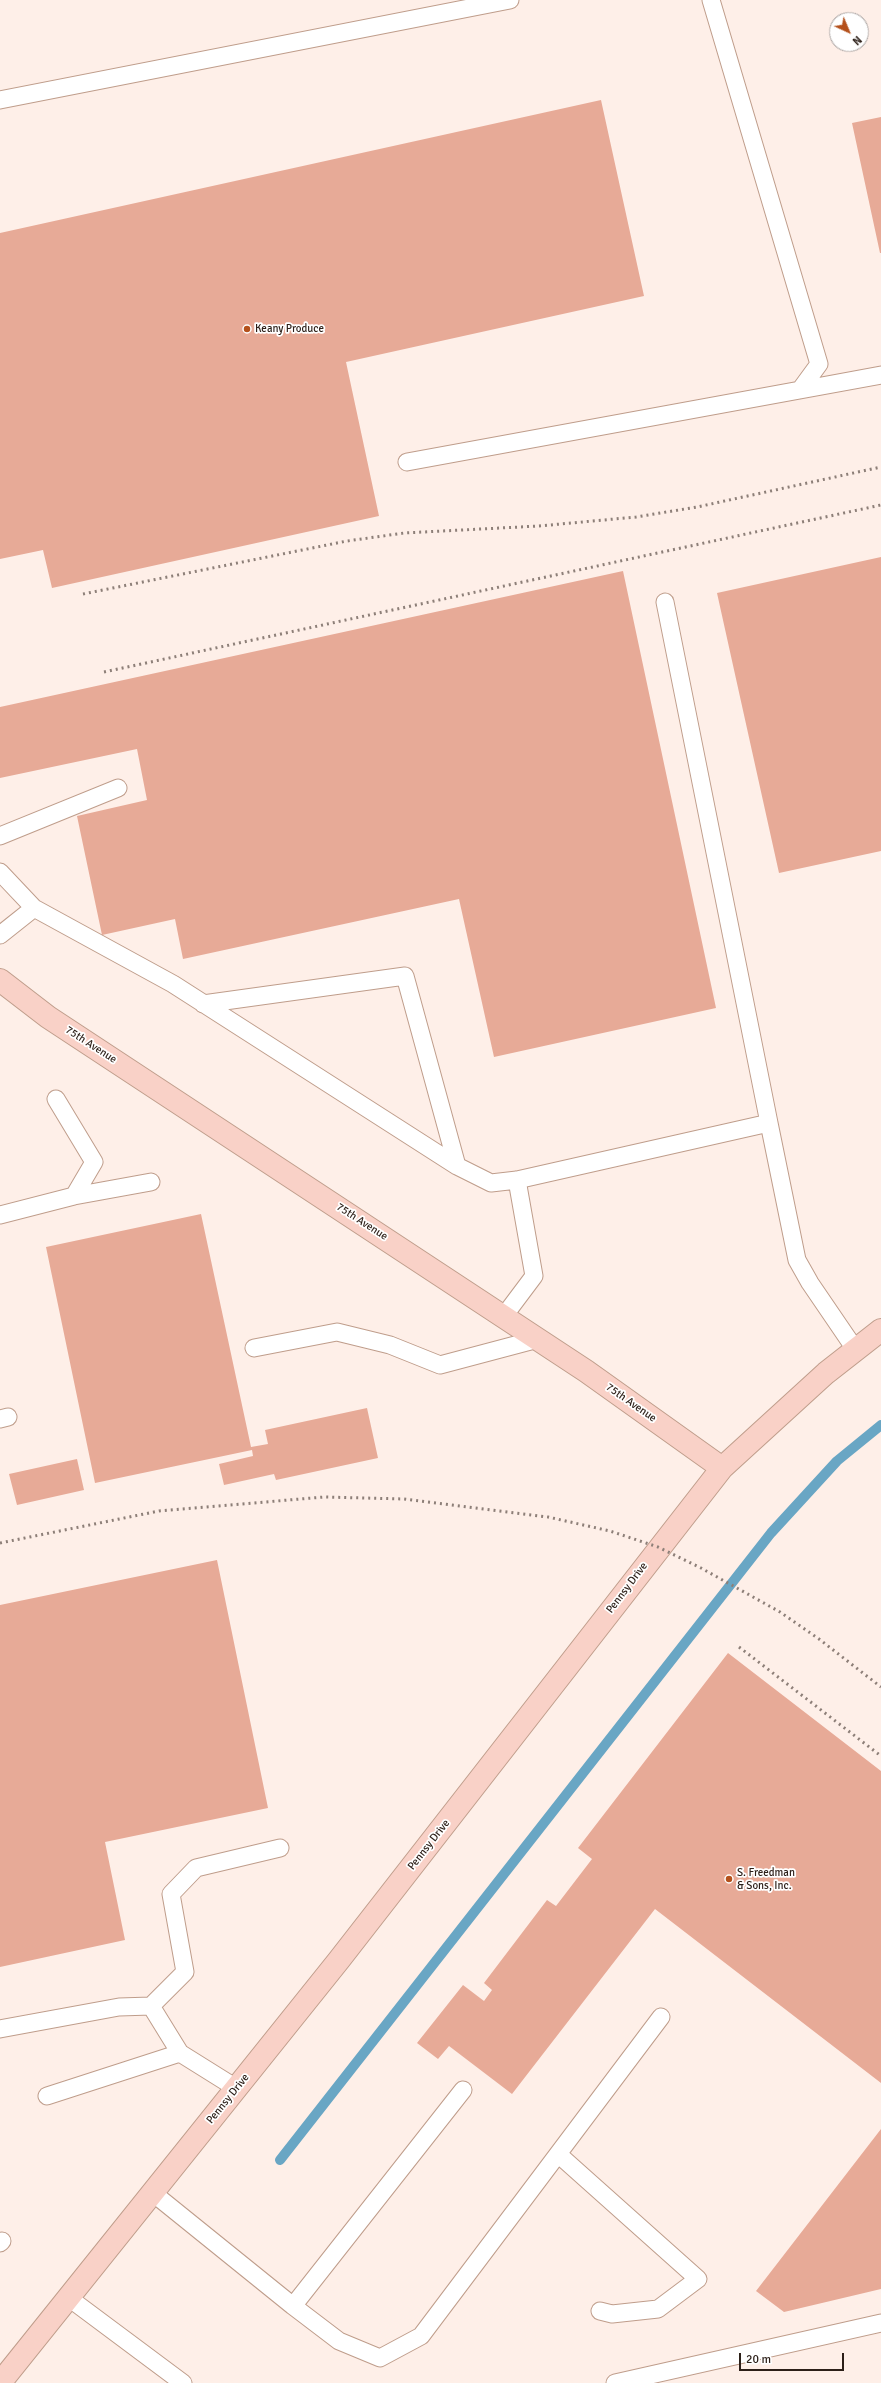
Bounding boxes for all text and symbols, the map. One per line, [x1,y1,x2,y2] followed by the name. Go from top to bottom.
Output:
[829,12,869,52] north arrow
[850,33,864,48] text: N
[255,322,324,336] place label: Keany Produce
[242,324,252,334] marker: Keany Produce
[63,1024,119,1066] street label: 75th Avenue
[334,1201,390,1243] street label: 75th Avenue
[603,1381,659,1425] street label: 75th Avenue
[604,1560,650,1616] street label: Pennsy Drive
[405,1817,453,1873] street label: Pennsy Drive
[737,1866,795,1892] place label: S. Freedman & Sons, Inc.
[724,1874,734,1884] marker: S. Freedman & Sons, Inc.
[204,2071,252,2127] street label: Pennsy Drive
[741,2345,846,2371] scale bar
[746,2352,771,2367] text: 20 m

